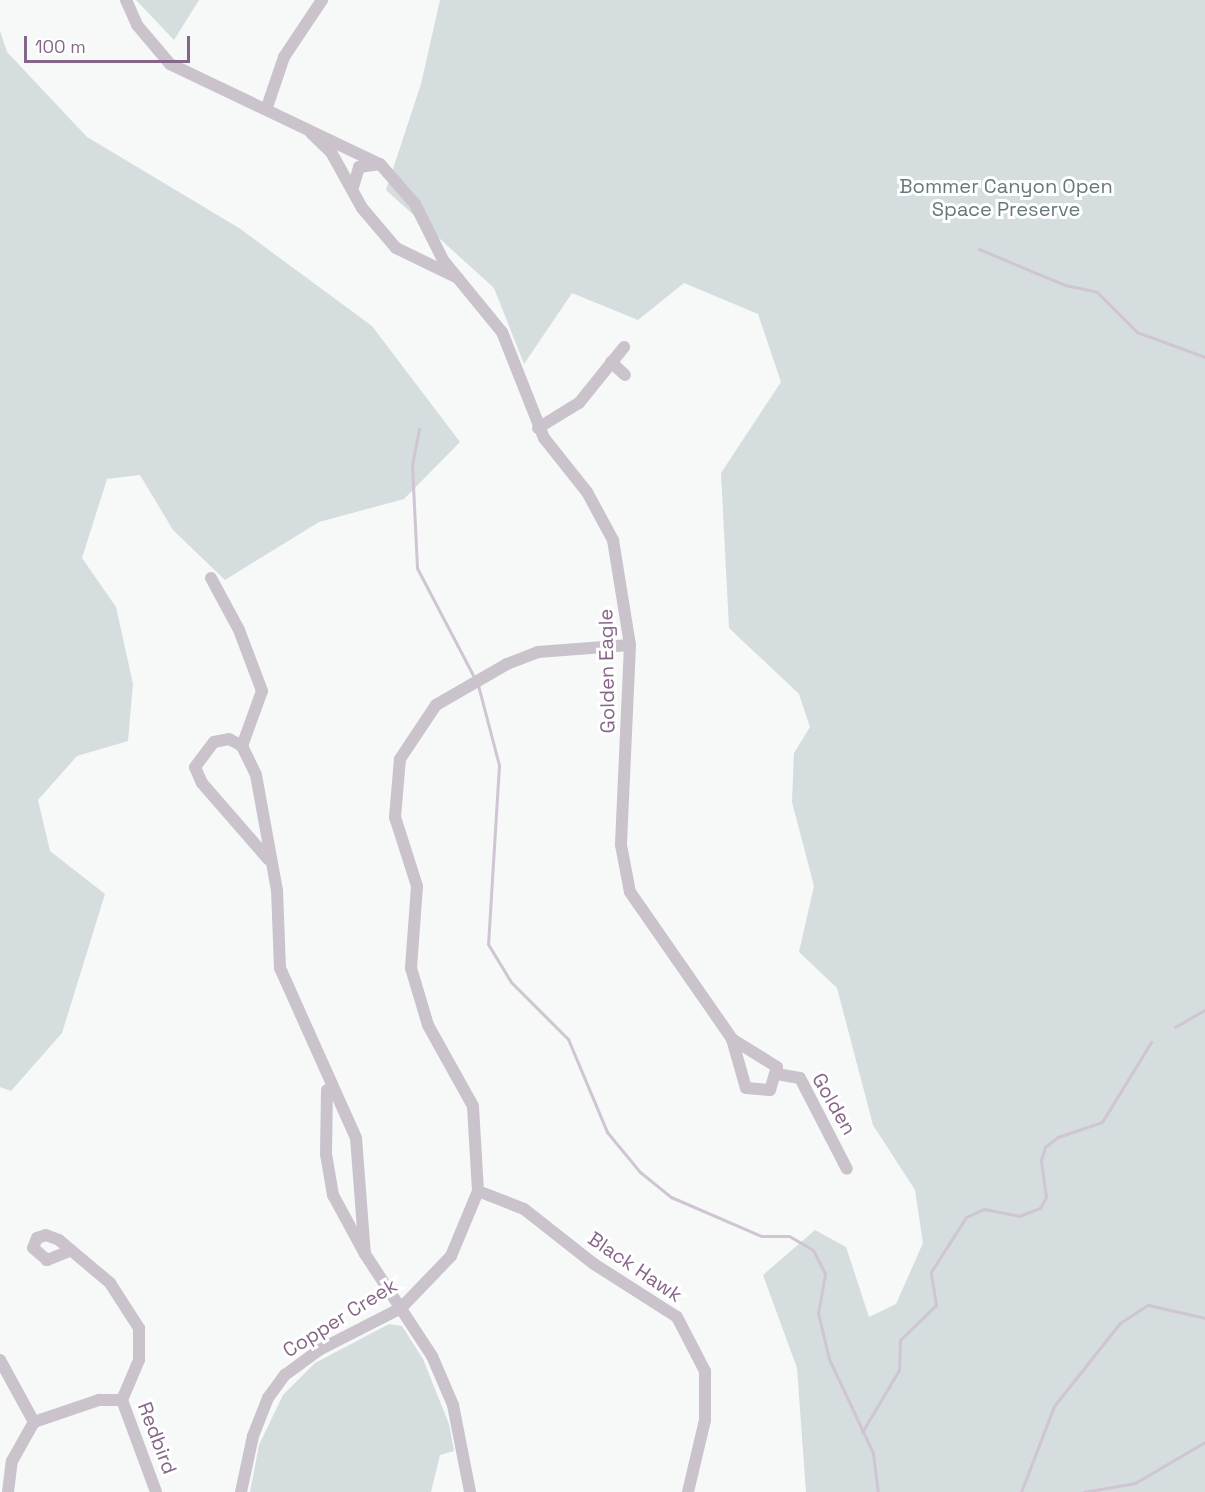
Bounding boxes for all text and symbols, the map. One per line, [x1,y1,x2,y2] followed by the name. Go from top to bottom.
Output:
[27,24,194,62] scale bar
[35,35,86,58] text: 100 m
[899,175,1113,222] park label: Bommer Canyon Open Space Preserve
[594,608,620,734] street label: Golden Eagle
[807,1069,861,1139] street label: Golden
[583,1227,687,1307] street label: Black Hawk
[279,1273,401,1363] street label: Copper Creek
[132,1399,182,1477] street label: Redbird

